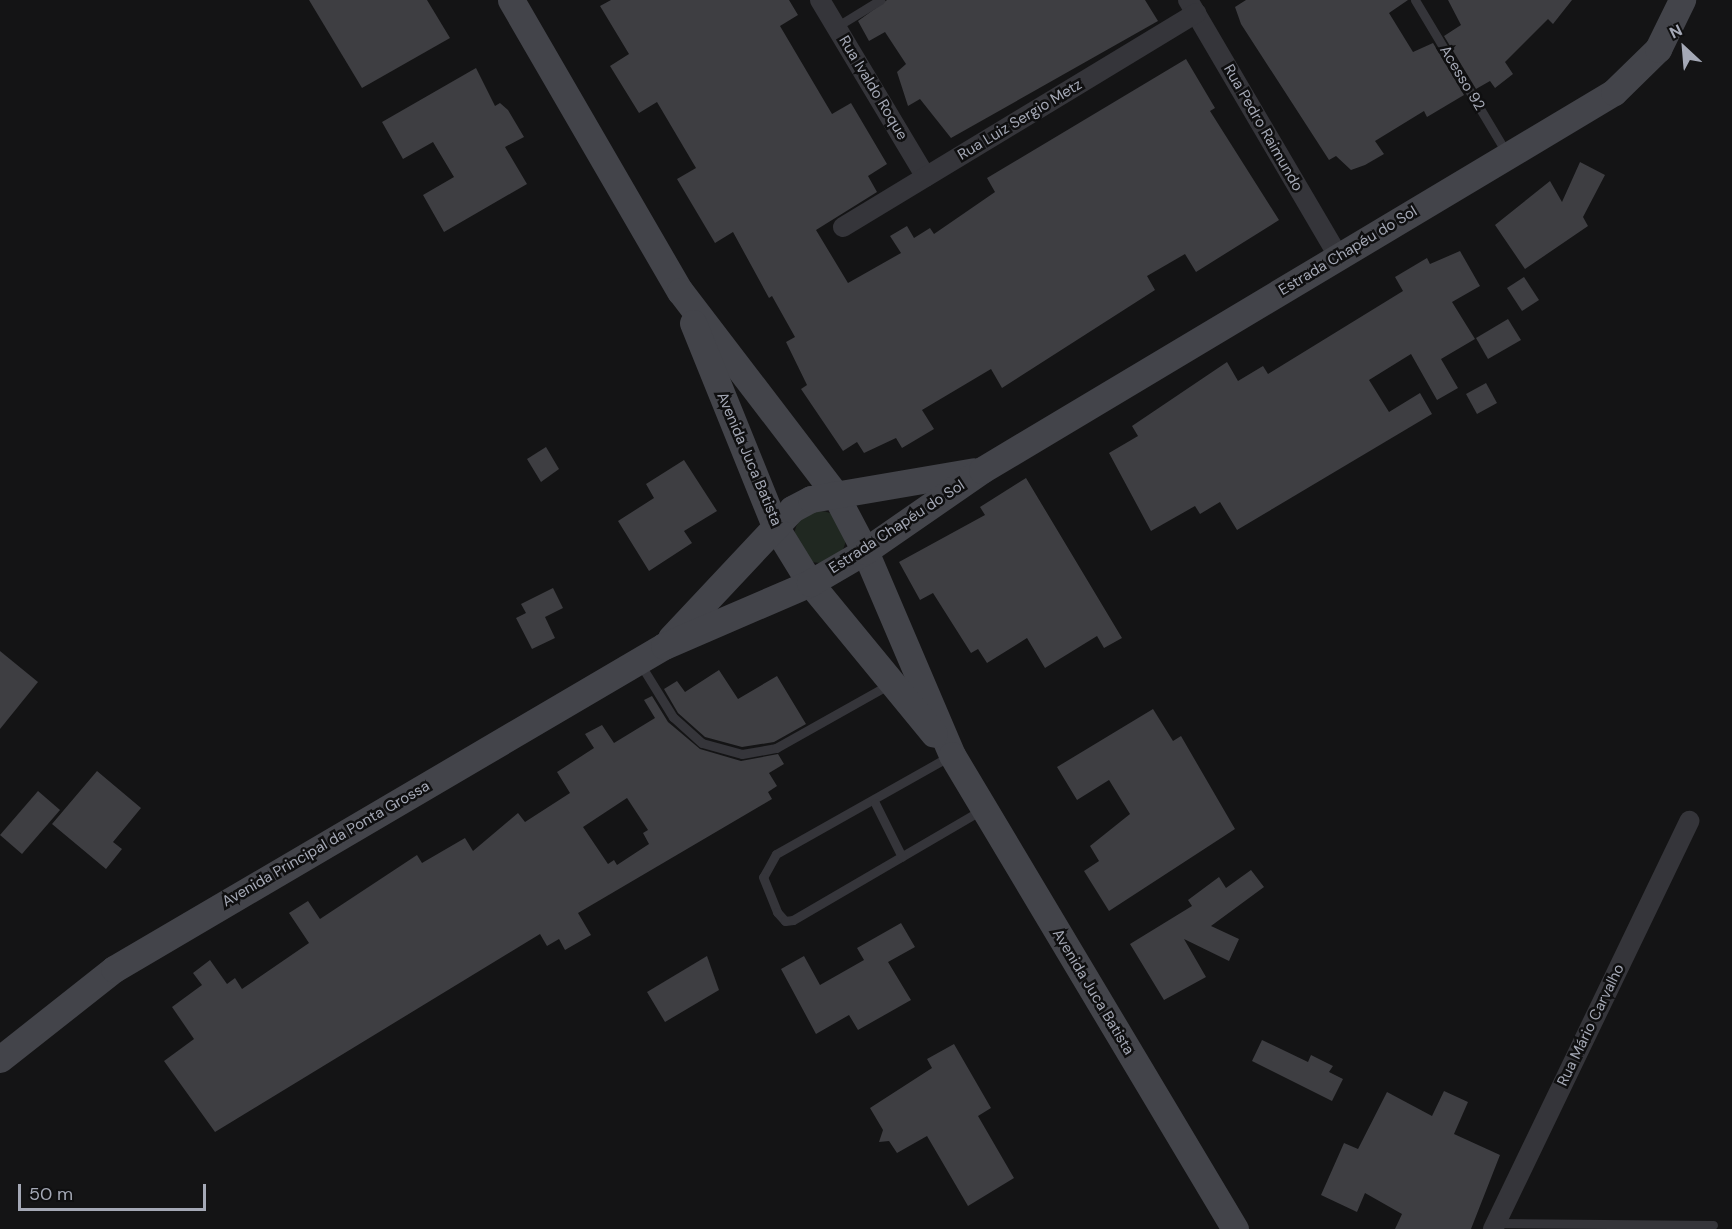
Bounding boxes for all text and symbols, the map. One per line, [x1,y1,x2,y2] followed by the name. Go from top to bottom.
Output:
[1654,18,1714,78] north arrow
[1666,19,1686,43] text: N
[835,33,911,143] street label: Rua Ivaldo Roque
[1436,42,1488,114] street label: Acesso 92
[1219,61,1307,195] street label: Rua Pedro Raimundo
[955,76,1085,164] street label: Rua Luiz Sergio Metz
[1276,203,1420,299] street label: Estrada Chapéu do Sol
[713,389,785,529] street label: Avenida Juca Batista
[826,476,968,578] street label: Estrada Chapéu do Sol
[219,777,433,911] street label: Avenida Principal da Ponta Grossa
[1048,926,1138,1058] street label: Avenida Juca Batista
[1554,961,1628,1089] street label: Rua Mário Carvalho
[21,1172,208,1210] scale bar
[29,1182,73,1206] text: 50 m

